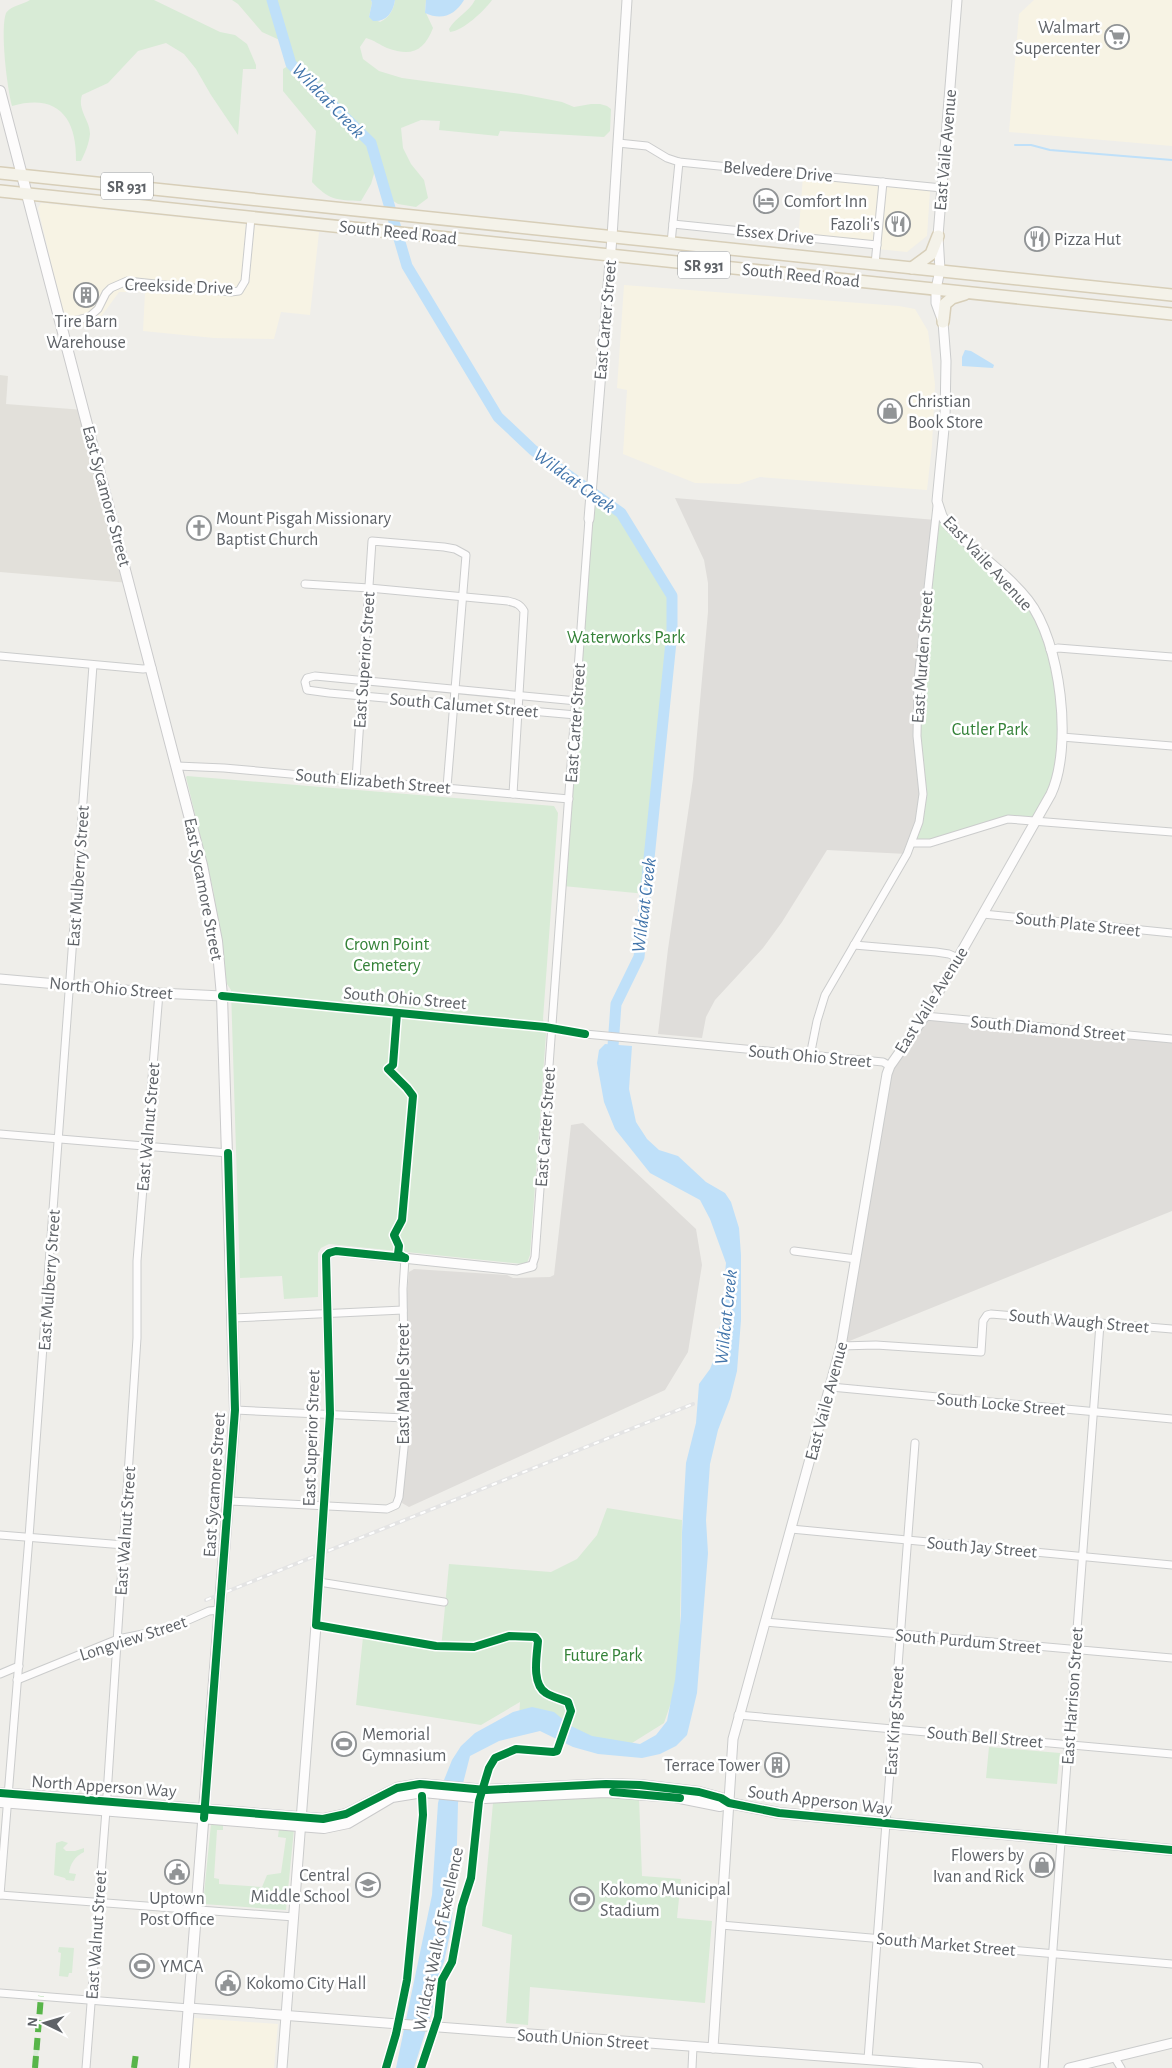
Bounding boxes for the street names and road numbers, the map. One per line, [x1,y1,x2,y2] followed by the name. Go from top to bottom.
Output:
[932,89,960,212] street label: East Vaile Avenue
[722,158,833,186] street label: Belvedere Drive
[101,172,153,200] road number: SR 931
[338,218,458,248] street label: South Reed Road
[735,222,815,248] street label: Essex Drive
[678,252,730,278] road number: SR 931
[592,259,620,381] street label: East Carter Street
[741,261,861,291] street label: South Reed Road
[124,276,234,298] street label: Creekside Drive
[79,424,134,569] street label: East Sycamore Street
[939,513,1035,614] street label: East Vaile Avenue
[909,590,937,724] street label: East Murden Street
[351,591,379,729] street label: East Superior Street
[563,662,589,784] street label: East Carter Street
[389,691,539,721] street label: South Calumet Street
[295,766,451,798] street label: South Elizabeth Street
[65,804,93,947] street label: East Mulberry Street
[180,816,226,962] street label: East Sycamore Street
[1015,909,1141,941] street label: South Plate Street
[892,944,972,1057] street label: East Vaile Avenue
[48,975,174,1003] street label: North Ohio Street
[343,985,467,1013] street label: South Ohio Street
[970,1013,1126,1045] street label: South Diamond Street
[748,1043,872,1071] street label: South Ohio Street
[134,1062,164,1192] street label: East Walnut Street
[533,1066,559,1188] street label: East Carter Street
[36,1208,64,1351] street label: East Mulberry Street
[1008,1307,1150,1337] street label: South Waugh Street
[395,1323,413,1445] street label: East Maple Street
[802,1340,851,1463] street label: East Vaile Avenue
[301,1369,323,1507] street label: East Superior Street
[936,1390,1066,1420] street label: South Locke Street
[201,1412,229,1558] street label: East Sycamore Street
[113,1466,140,1596] street label: East Walnut Street
[926,1534,1038,1562] street label: South Jay Street
[77,1613,189,1665] street label: Longview Street
[1059,1626,1087,1766] street label: East Harrison Street
[894,1627,1042,1657] street label: South Purdum Street
[882,1666,908,1776] street label: East King Street
[926,1724,1044,1752] street label: South Bell Street
[31,1773,177,1801] street label: North Apperson Way
[747,1783,893,1819] street label: South Apperson Way
[411,1846,467,2033] street label: Wildcat Walk of Excellence
[84,1870,111,2000] street label: East Walnut Street
[876,1930,1016,1960] street label: South Market Street
[516,2026,650,2054] street label: South Union Street

